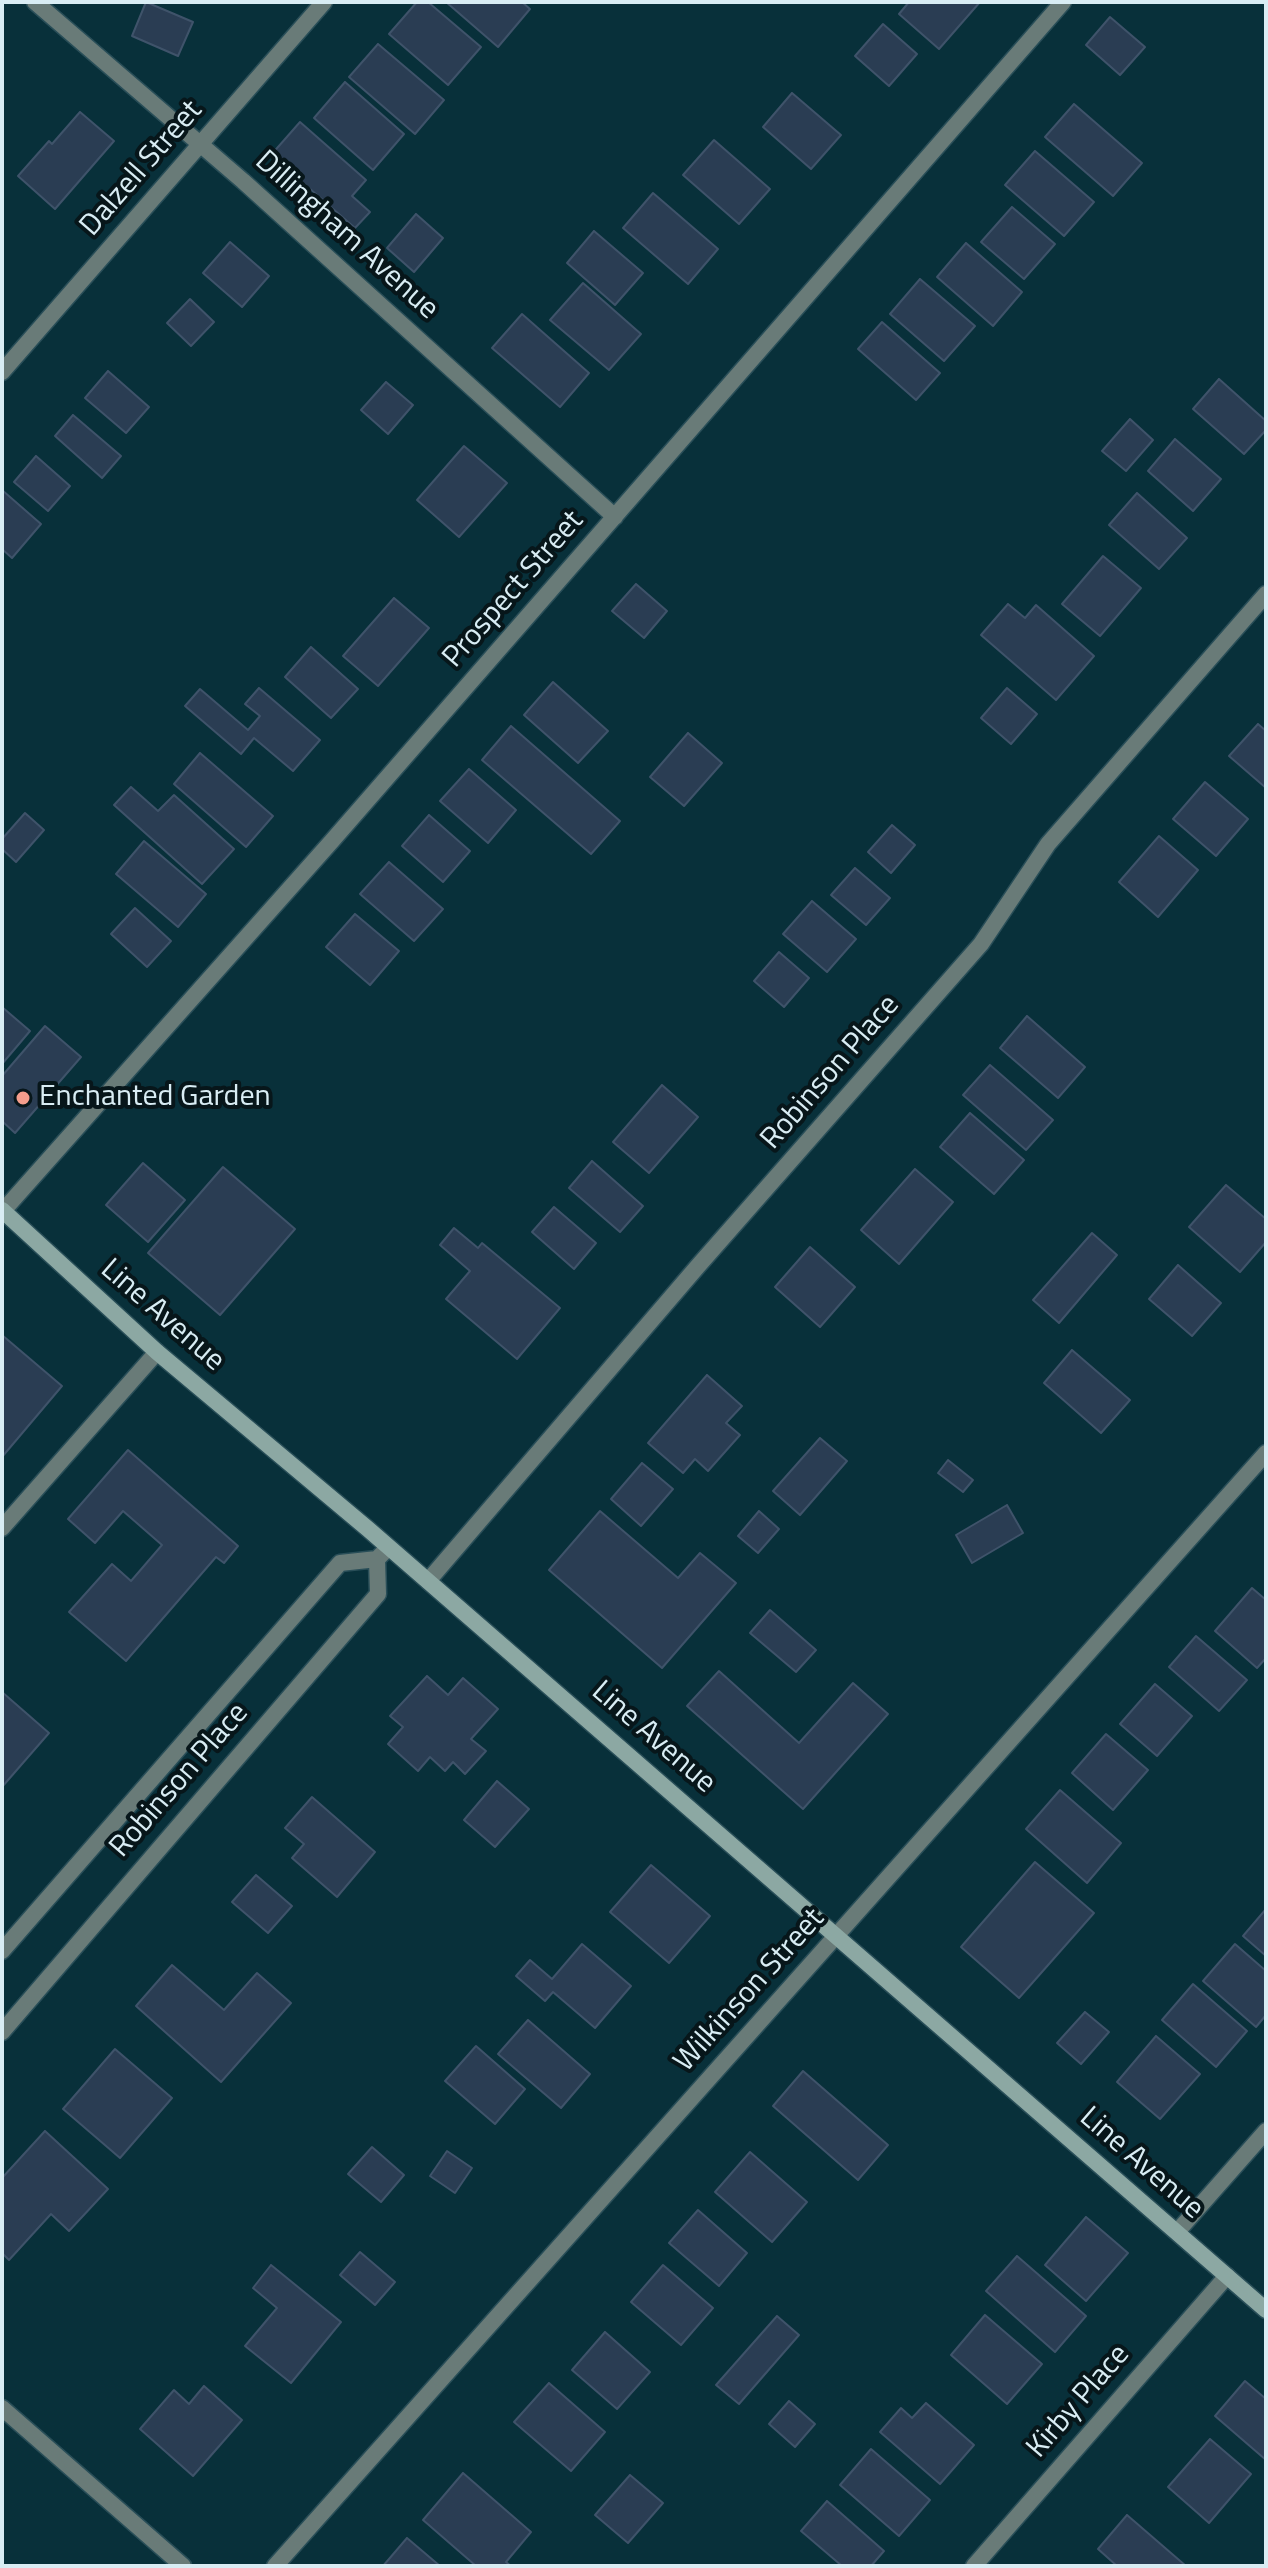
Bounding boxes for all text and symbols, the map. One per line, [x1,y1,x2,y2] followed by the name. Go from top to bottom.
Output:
[73,94,211,244] street label: Dalzell Street
[247,144,445,328] street label: Dillingham Avenue
[436,504,592,676] street label: Prospect Street
[754,988,908,1158] street label: Robinson Place
[39,1080,271,1116] place label: Enchanted Garden
[14,1089,32,1107] marker: Enchanted Garden
[93,1252,231,1380] street label: Line Avenue
[584,1674,722,1802] street label: Line Avenue
[103,1696,257,1866] street label: Robinson Place
[667,1902,833,2080] street label: Wilkinson Street
[1072,2100,1210,2228] street label: Line Avenue
[1020,2338,1138,2466] street label: Kirby Place

